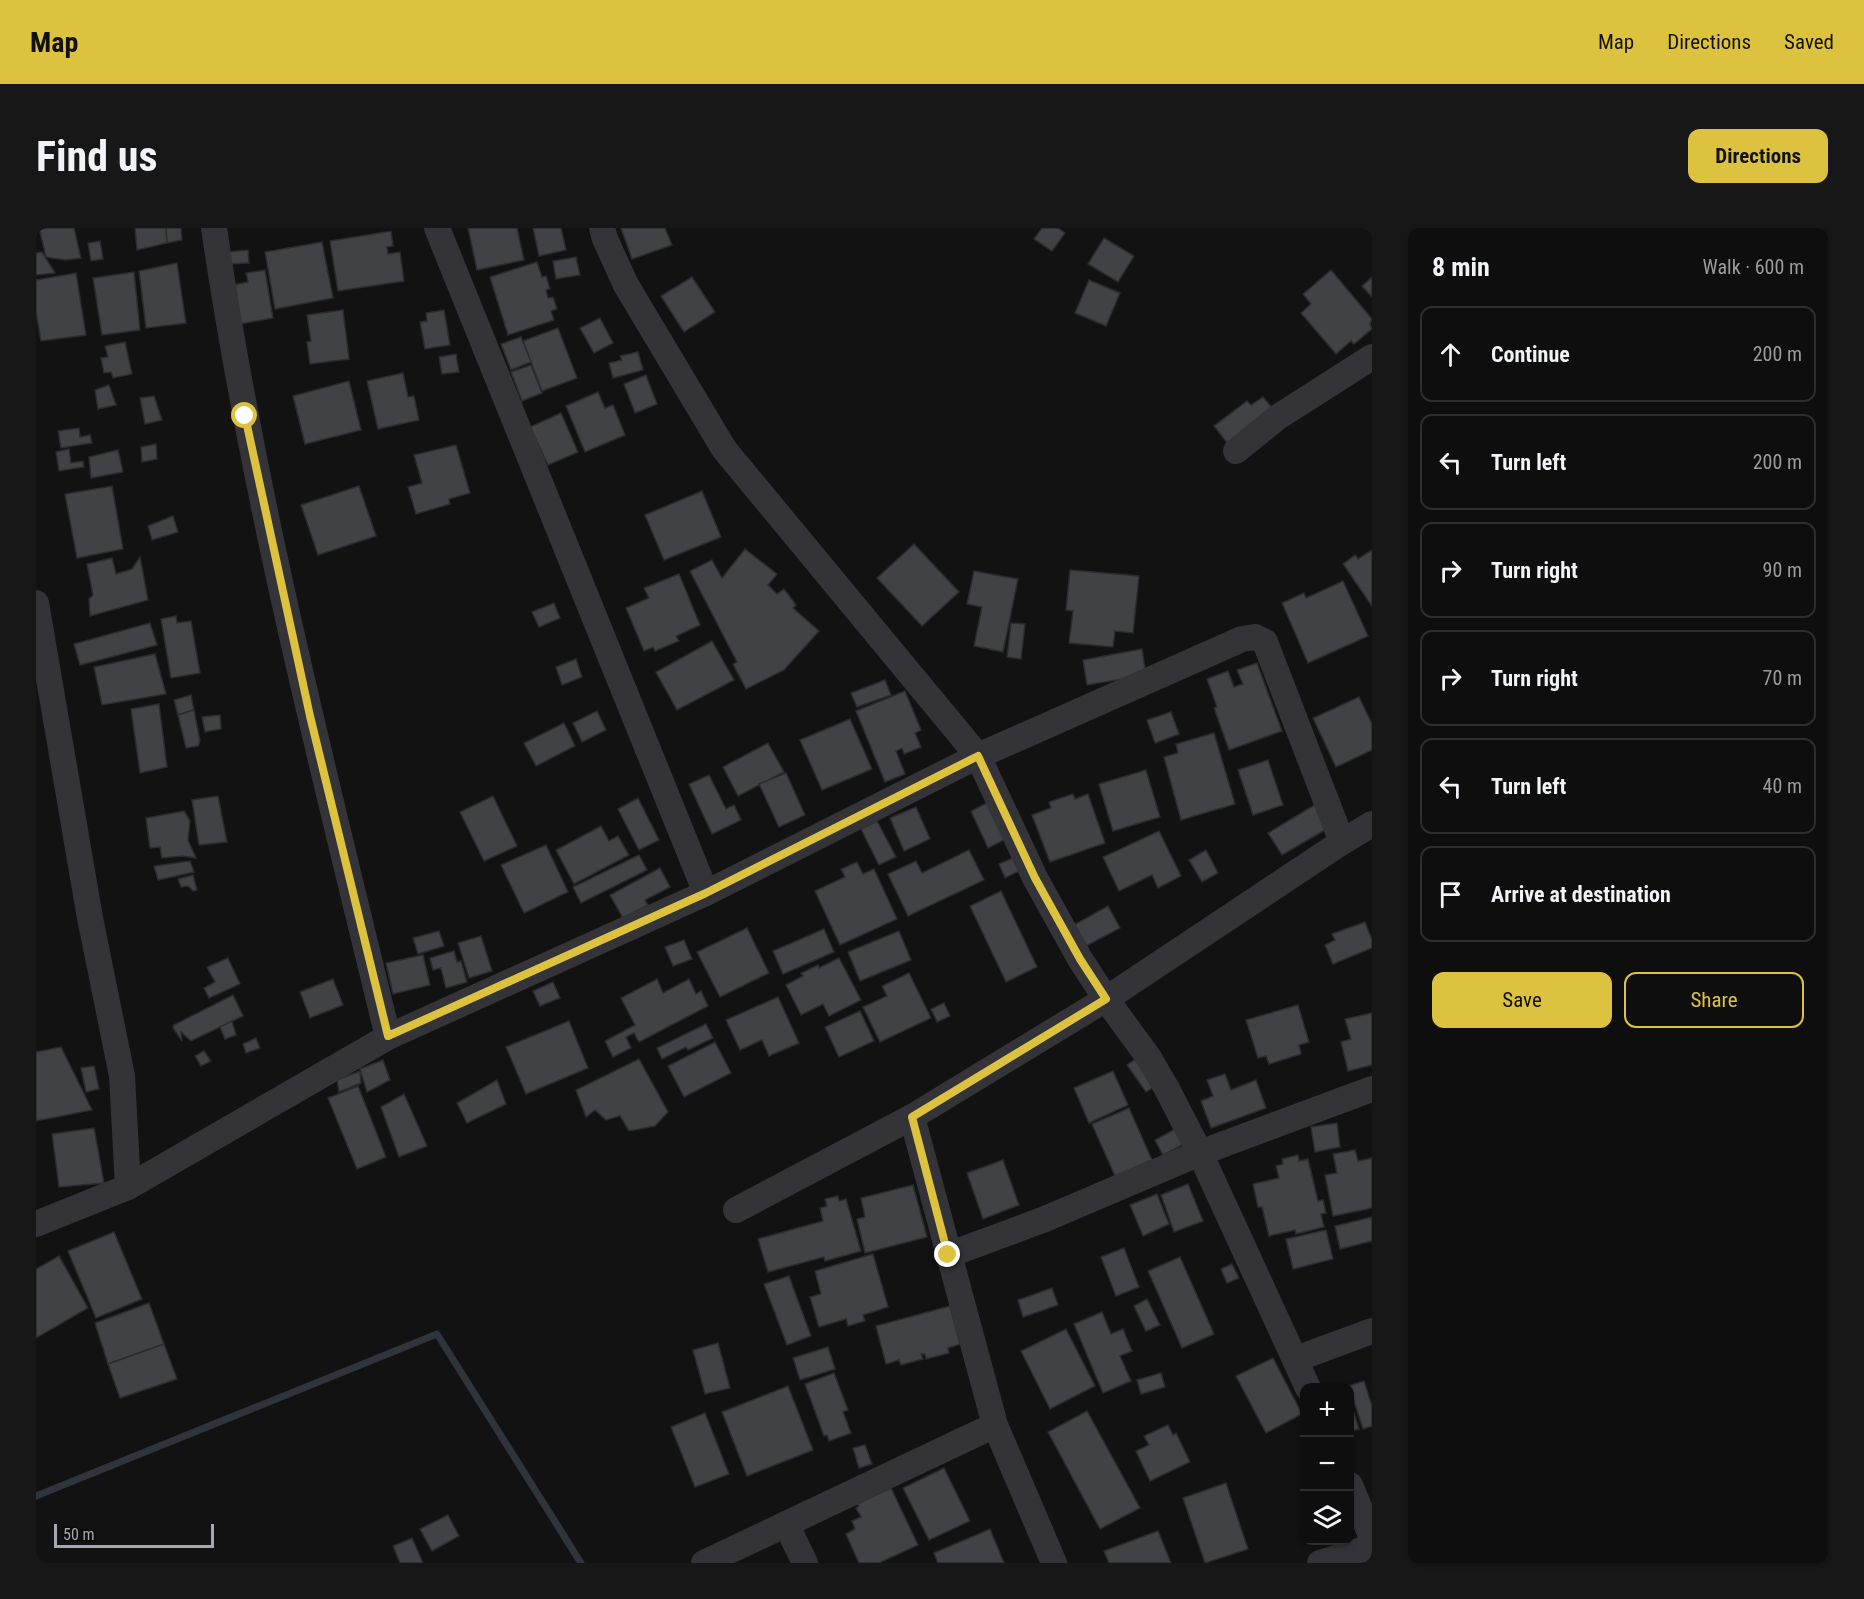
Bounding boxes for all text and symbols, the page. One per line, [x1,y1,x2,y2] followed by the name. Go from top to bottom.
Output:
[30,26,78,59] text: Map
[1598,30,1634,54] text: Map
[1667,30,1751,54] text: Directions
[1784,30,1834,54] text: Saved
[1688,129,1828,183] button: Directions
[36,132,157,181] text: Find us
[1432,252,1490,282] text: 8 min
[1703,255,1804,279] text: Walk · 600 m
[1434,338,1467,371] icon: ahead
[1491,342,1570,367] text: Continue
[1753,342,1802,366] text: 200 m
[231,402,257,428] route start
[1434,446,1467,479] icon: left
[1491,450,1566,475] text: Turn left
[1753,450,1802,474] text: 200 m
[1434,554,1467,587] icon: right
[1491,558,1578,583] text: Turn right
[1763,558,1802,582] text: 90 m
[1434,662,1467,695] icon: right
[1491,666,1578,691] text: Turn right
[1763,666,1802,690] text: 70 m
[1434,770,1467,803] icon: left
[1491,774,1566,799] text: Turn left
[1763,774,1802,798] text: 40 m
[1434,878,1467,911] icon: arrive
[1491,882,1671,907] text: Arrive at destination
[1432,972,1612,1028] button: Save
[1624,972,1804,1028] button: Share
[934,1241,960,1267] route end
[1300,1383,1354,1545] map controls
[1300,1383,1354,1437] button: +
[1300,1437,1354,1491] button: −
[1300,1491,1354,1545] button: layers
[54,1521,214,1548] scale bar
[63,1525,95,1544] text: 50 m

